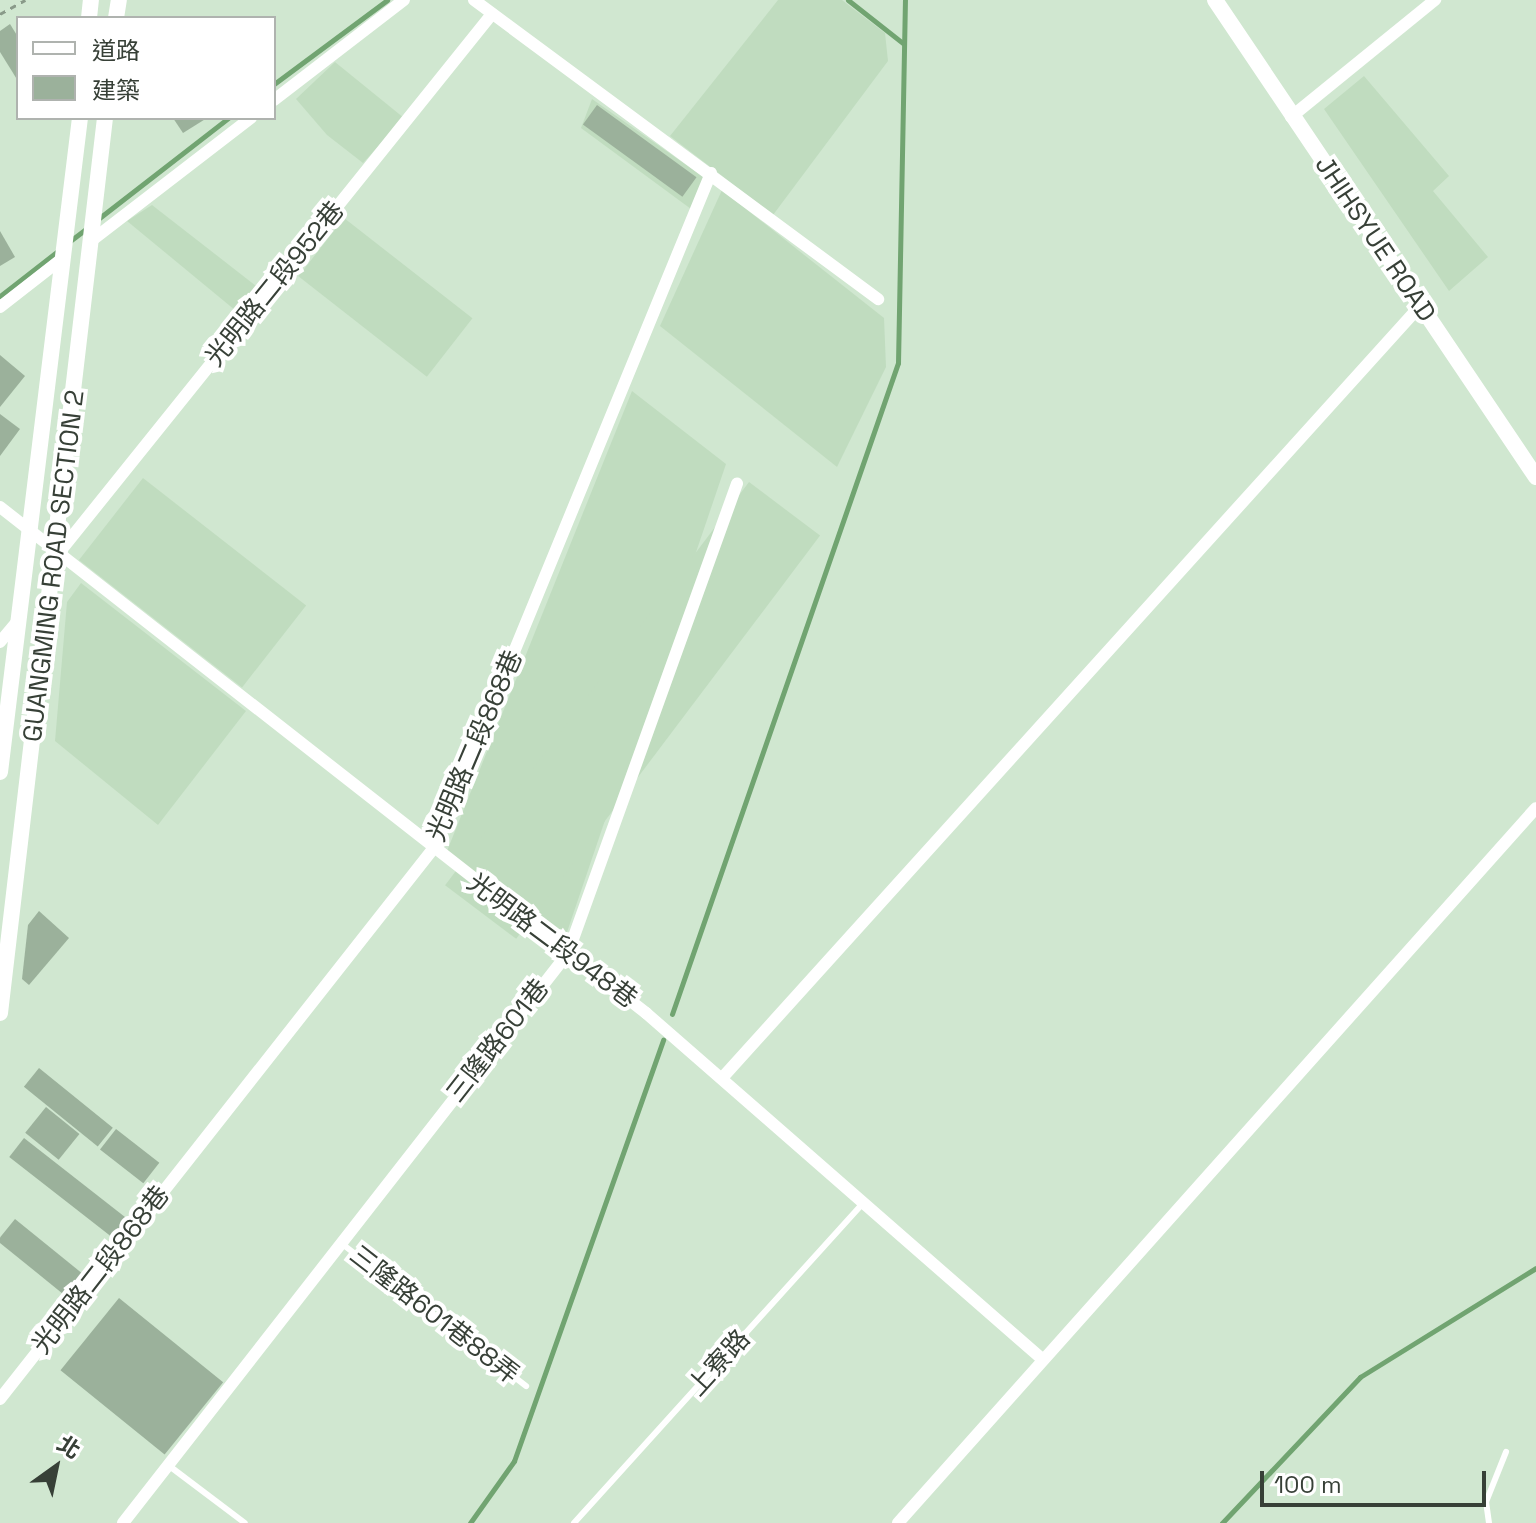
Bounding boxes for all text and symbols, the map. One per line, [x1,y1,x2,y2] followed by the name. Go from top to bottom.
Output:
[16,16,276,120] legend
[92,35,140,66] text: 道路
[92,75,140,106] text: 建築
[1308,150,1442,328] street label: JHIHSYUE ROAD
[199,195,351,373] street label: 光明路二段952巷
[17,388,91,744] street label: GUANGMING ROAD SECTION 2
[421,646,529,846] street label: 光明路二段868巷
[461,867,643,1015] street label: 光明路二段948巷
[440,973,556,1109] street label: 三隆路601巷
[26,1180,176,1360] street label: 光明路二段868巷
[343,1239,525,1391] street label: 三隆路601巷88弄
[681,1324,757,1402] street label: 上寮路
[16,1427,96,1507] north arrow
[52,1429,86,1465] text: 北
[1264,1455,1490,1505] scale bar
[1274,1469,1342,1500] text: 100 m

